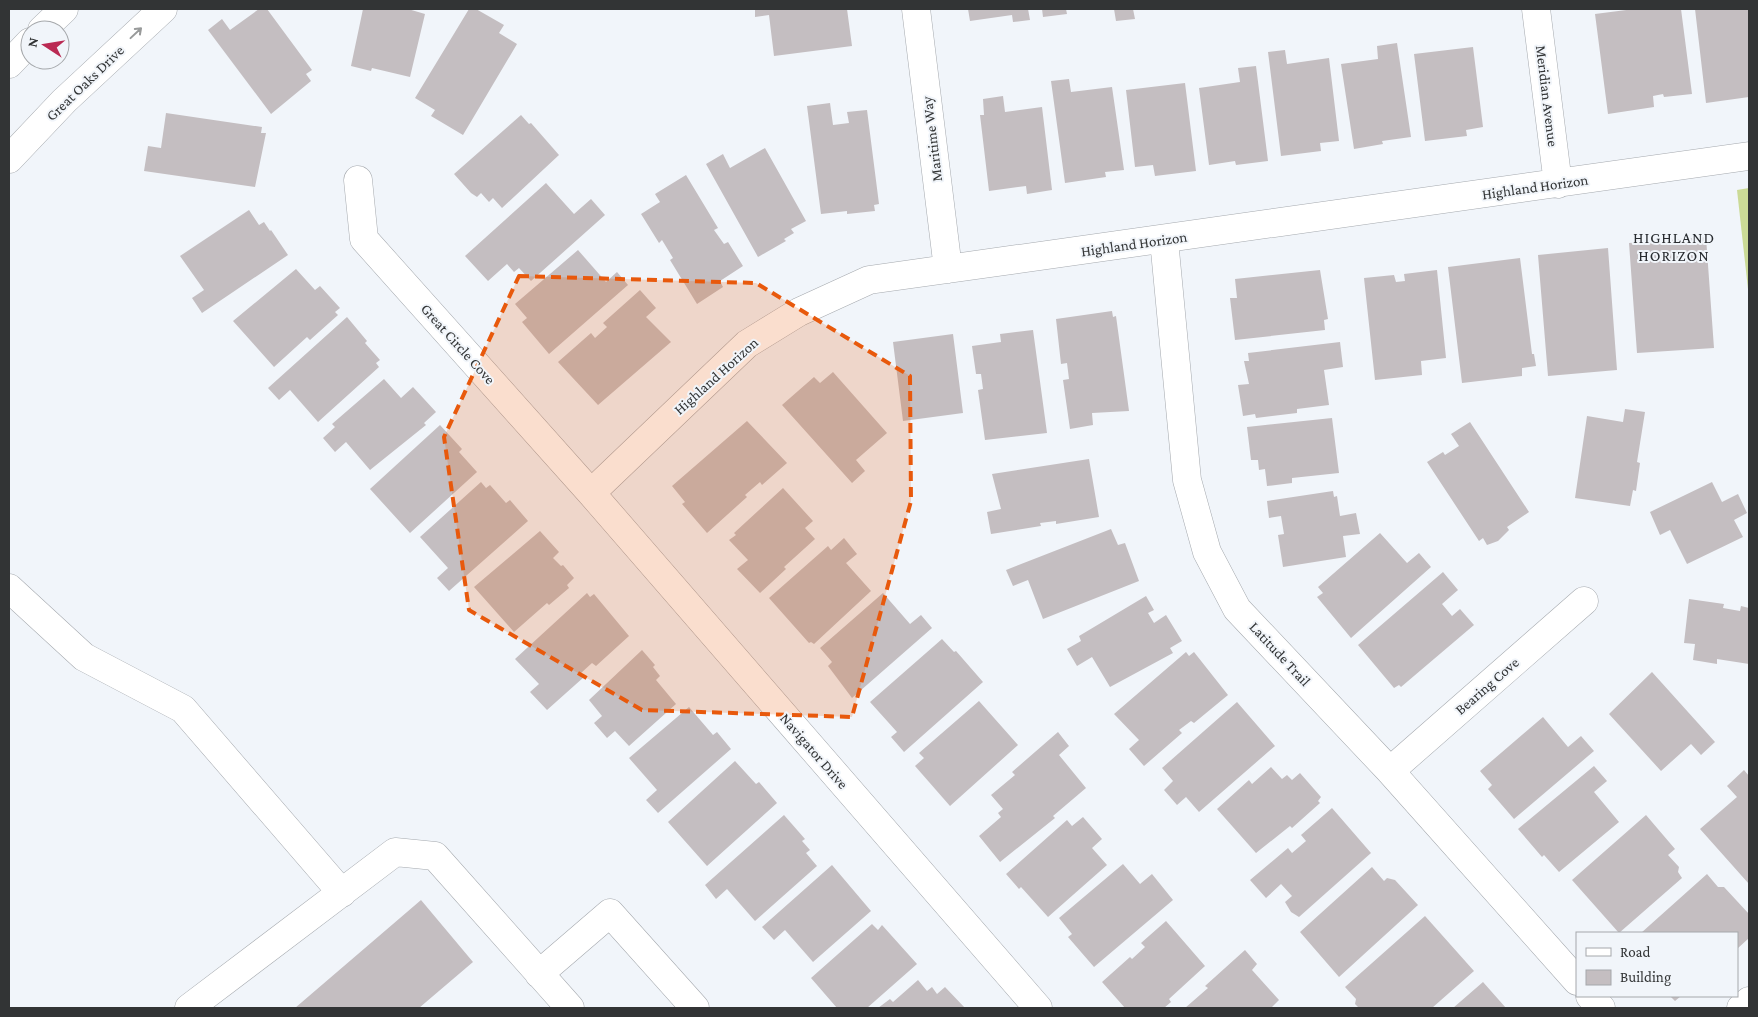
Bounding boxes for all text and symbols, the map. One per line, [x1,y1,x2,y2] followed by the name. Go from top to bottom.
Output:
[20,20,70,70] north arrow
[130,27,143,39] one-way arrow
[23,36,41,49] text: N
[43,42,127,124] street label: Great Oaks Drive
[1533,44,1561,148] street label: Meridian Avenue
[919,95,946,183] street label: Maritime Way
[1481,172,1589,203] street label: Highland Horizon
[1080,229,1188,260] street label: Highland Horizon
[1633,229,1715,264] district label: HIGHLAND HORIZON
[418,301,499,388] street label: Great Circle Cove
[671,334,762,419] street label: Highland Horizon
[1246,619,1314,689] street label: Latitude Trail
[1452,654,1523,719] street label: Bearing Cove
[776,710,851,793] street label: Navigator Drive
[1576,932,1738,997] legend
[1620,944,1651,960] text: Road
[1620,969,1671,986] text: Building

